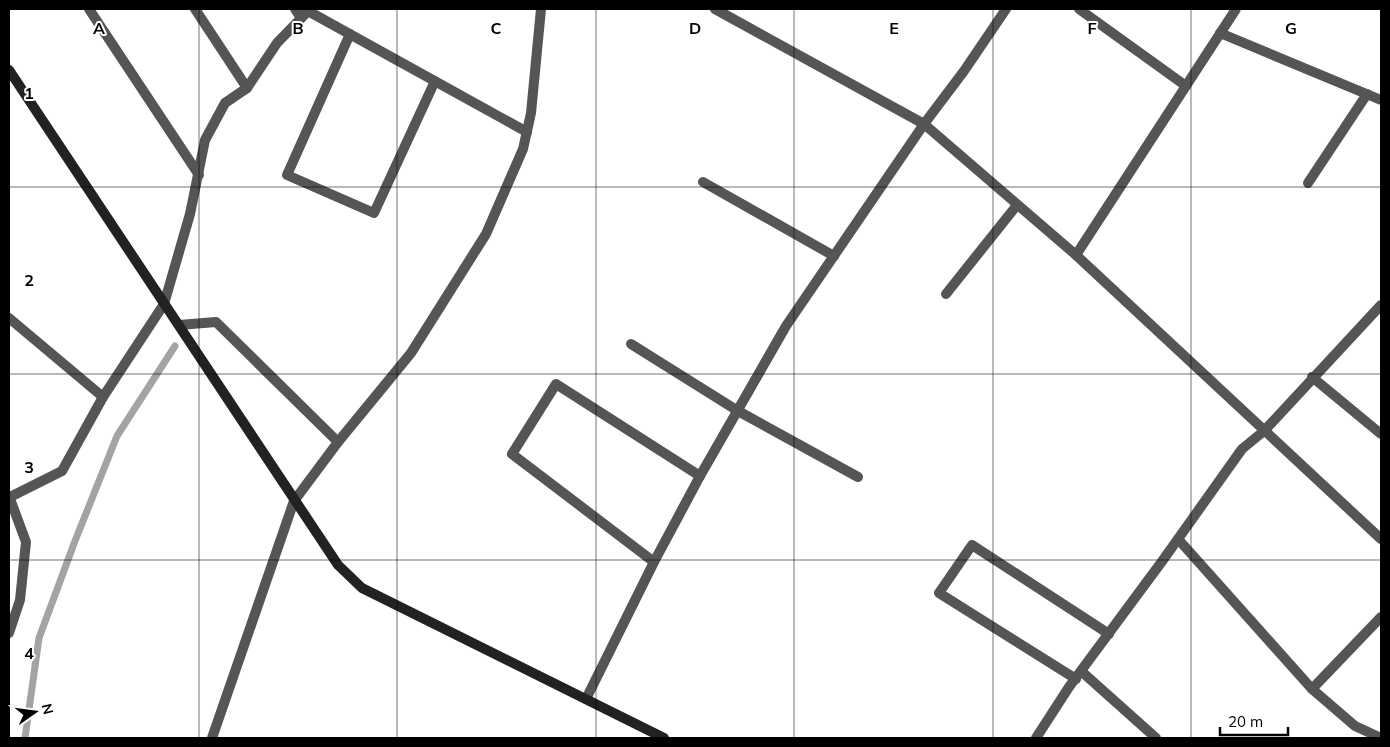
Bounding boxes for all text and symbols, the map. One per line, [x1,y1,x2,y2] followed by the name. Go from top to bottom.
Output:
[93,18,105,38] text: A
[292,18,304,38] text: B
[491,18,502,38] text: C
[689,18,701,38] text: D
[889,18,899,38] text: E
[1087,18,1097,38] text: F
[1285,18,1297,38] text: G
[24,83,34,103] text: 1
[24,270,34,290] text: 2
[24,457,34,477] text: 3
[24,643,34,663] text: 4
[10,687,60,737] north arrow
[38,702,58,716] text: N
[1220,704,1288,736] scale bar
[1228,712,1263,731] text: 20 m

